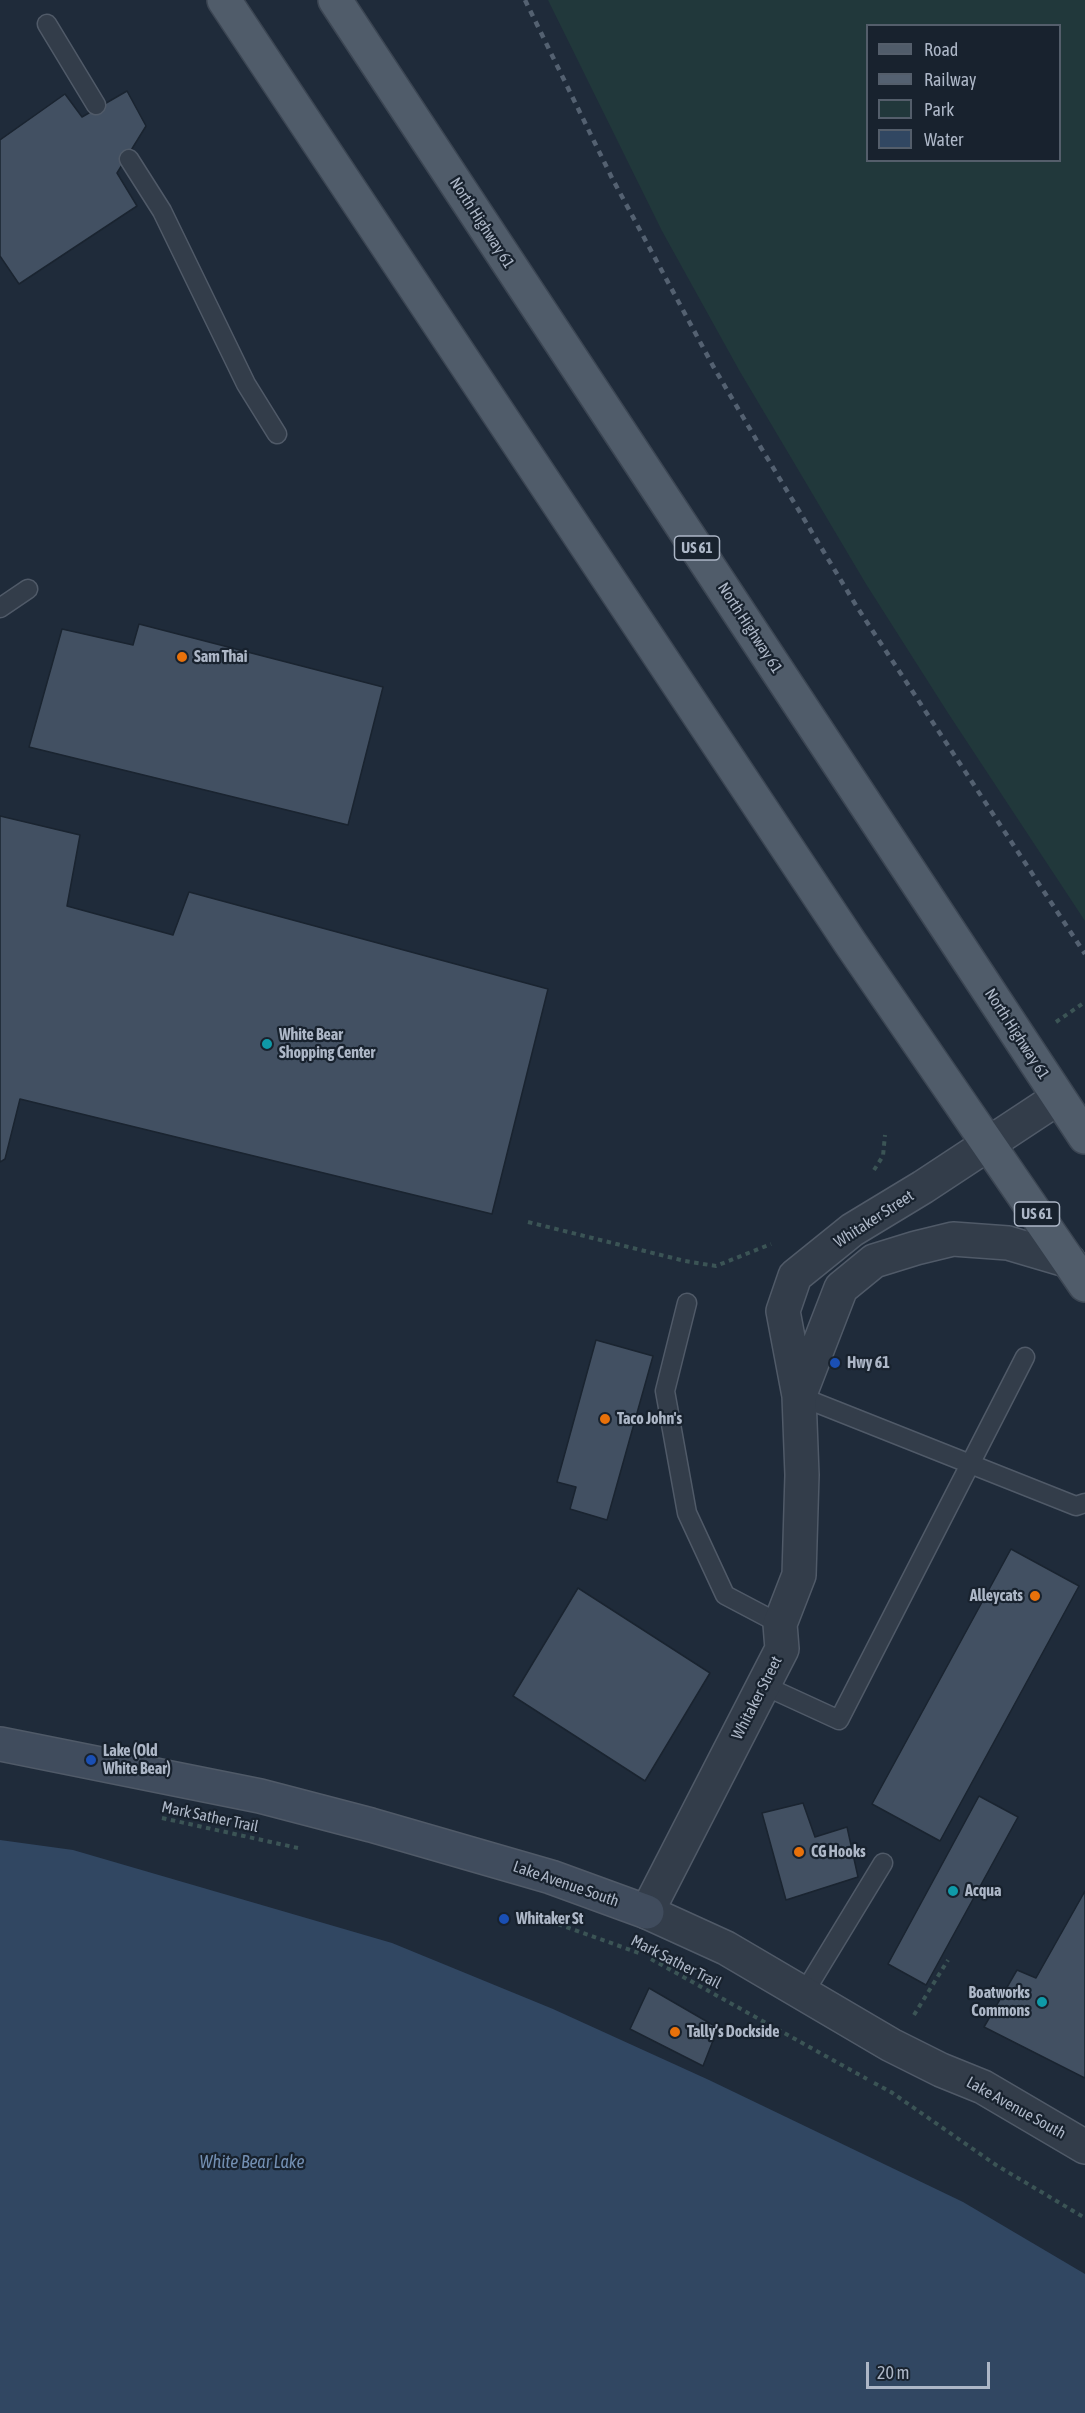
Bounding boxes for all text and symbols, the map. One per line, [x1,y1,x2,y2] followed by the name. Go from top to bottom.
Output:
[866,24,1061,162] legend
[924,39,958,60] text: Road
[924,69,976,90] text: Railway
[924,99,954,120] text: Park
[924,129,963,150] text: Water
[446,174,518,272] street label: North Highway 61
[674,536,720,560] road number: US 61
[714,579,786,677] street label: North Highway 61
[194,647,247,667] place label: Sam Thai
[175,650,189,664] marker: Sam Thai
[981,985,1053,1083] street label: North Highway 61
[279,1025,375,1063] place label: White Bear Shopping Center
[260,1037,274,1051] marker: White Bear Shopping Center
[831,1186,917,1252] street label: Whitaker Street
[1014,1202,1060,1226] road number: US 61
[847,1353,890,1373] place label: Hwy 61
[828,1356,842,1370] marker: Hwy 61
[617,1409,682,1429] place label: Taco John's
[598,1412,612,1426] marker: Taco John's
[970,1586,1023,1606] place label: Alleycats
[1028,1589,1042,1603] marker: Alleycats
[728,1653,786,1743] street label: Whitaker Street
[103,1741,171,1779] place label: Lake (Old White Bear)
[84,1753,98,1767] marker: Lake (Old White Bear)
[160,1797,260,1837] street label: Mark Sather Trail
[811,1842,866,1862] place label: CG Hooks
[792,1845,806,1859] marker: CG Hooks
[511,1857,621,1911] street label: Lake Avenue South
[965,1881,1002,1901] place label: Acqua
[946,1884,960,1898] marker: Acqua
[516,1909,583,1929] place label: Whitaker St
[497,1912,511,1926] marker: Whitaker St
[628,1931,724,1993] street label: Mark Sather Trail
[969,1983,1030,2021] place label: Boatworks Commons
[1035,1995,1049,2009] marker: Boatworks Commons
[687,2022,779,2042] place label: Tally’s Dockside
[668,2025,682,2039] marker: Tally’s Dockside
[963,2073,1069,2143] street label: Lake Avenue South
[199,2151,305,2173] water label: White Bear Lake
[869,2350,994,2388] scale bar
[877,2362,909,2383] text: 20 m

